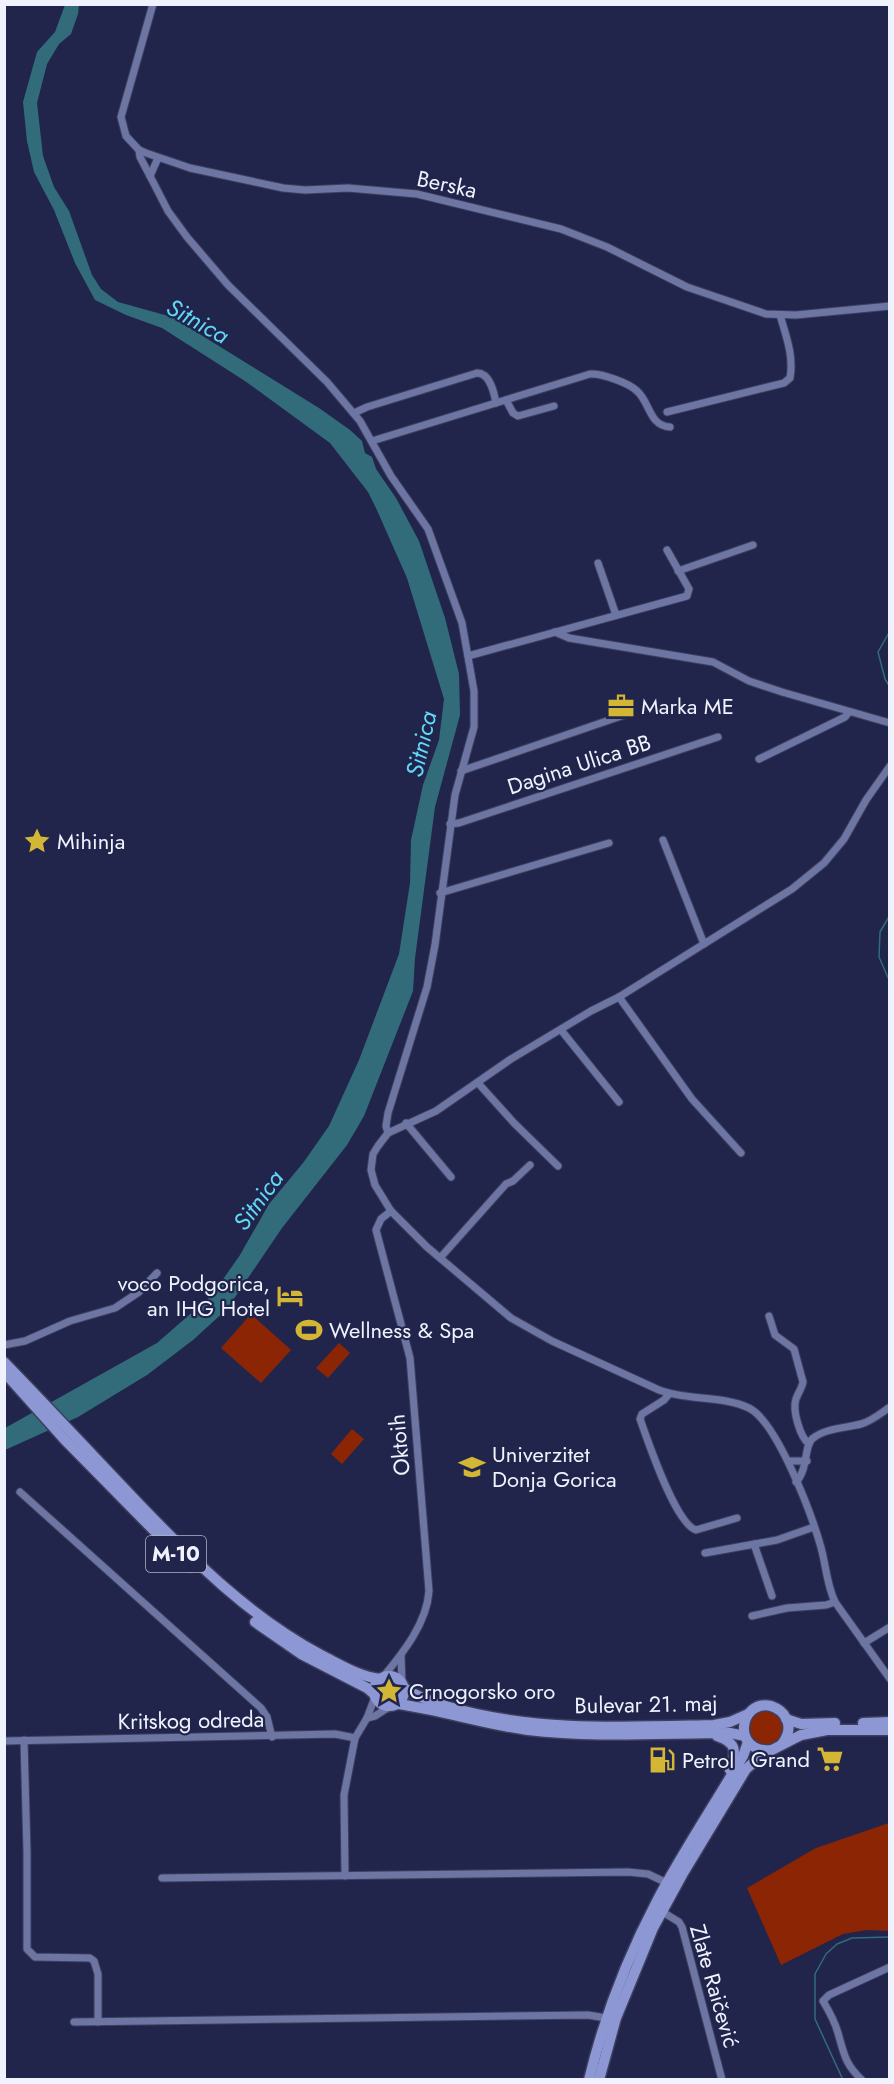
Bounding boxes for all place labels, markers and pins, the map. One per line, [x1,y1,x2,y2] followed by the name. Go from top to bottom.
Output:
[641,690,734,722] place label: Marka ME
[606,691,636,721] office icon: Marka ME
[57,825,125,857] place label: Mihinja
[22,826,52,856] place icon: Mihinja
[118,1267,270,1324] place label: voco Podgorica, an IHG Hotel
[275,1281,305,1311] hotel icon: voco Podgorica, an IHG Hotel
[329,1314,474,1346] place label: Wellness & Spa
[294,1315,324,1345] sports icon: Wellness & Spa
[492,1438,617,1495] place label: Univerzitet Donja Gorica
[457,1452,487,1482] school or university icon: Univerzitet Donja Gorica
[409,1675,555,1707] place label: Crnogorsko oro
[374,1676,404,1706] place icon: Crnogorsko oro
[751,1743,810,1775] place label: Grand
[682,1744,734,1776] place label: Petrol
[815,1744,845,1774] supermarket icon: Grand
[647,1745,677,1775] fuel station icon: Petrol

